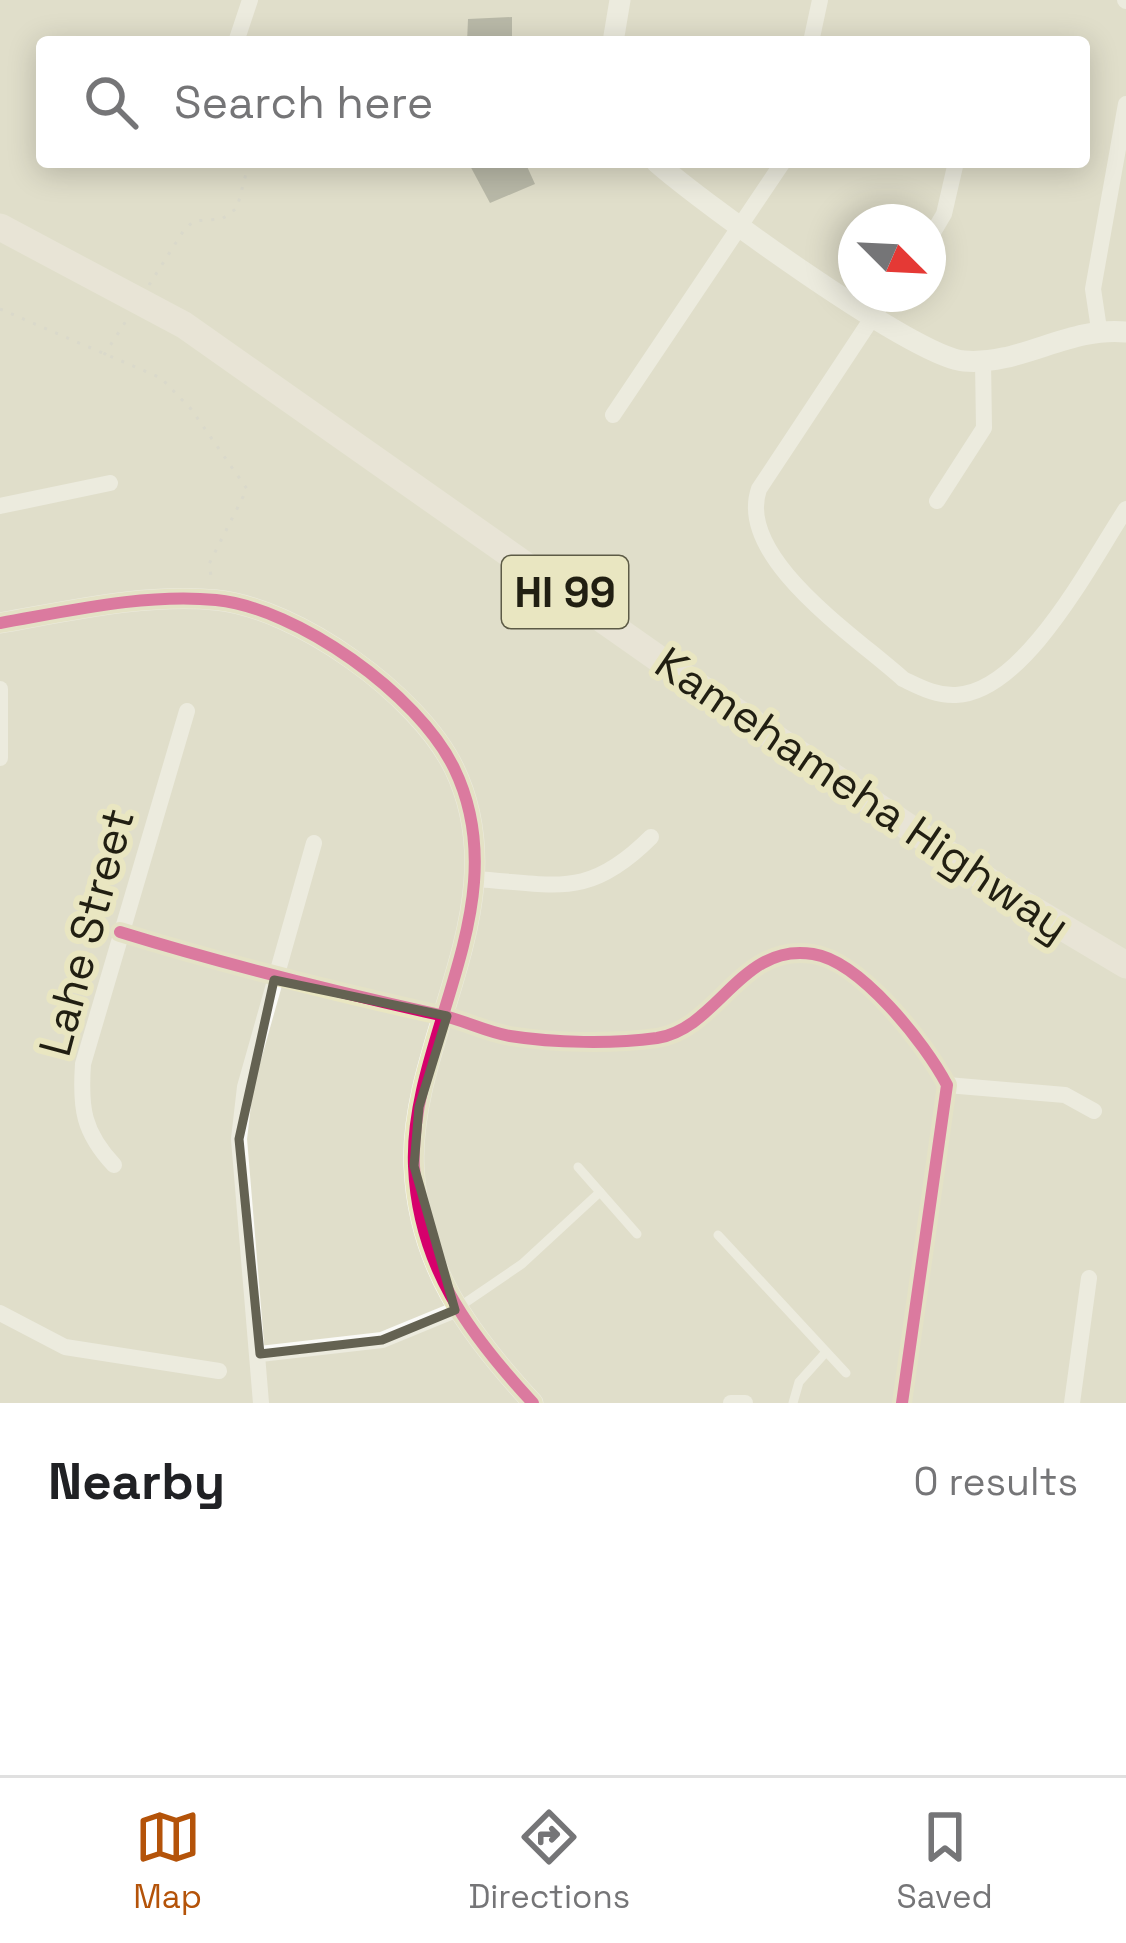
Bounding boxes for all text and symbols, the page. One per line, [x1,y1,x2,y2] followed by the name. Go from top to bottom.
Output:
[36,36,1090,168] search box
[78,69,144,135] icon: search
[174,74,433,131] text: Search here
[838,204,946,312] north arrow
[502,556,628,628] road number: HI 99
[645,634,1081,954] street label: Kamehameha Highway
[26,802,147,1062] street label: Lahe Street
[48,1449,225,1514] text: Nearby
[913,1457,1078,1506] text: 0 results
[133,1804,202,1918] tab: Map
[468,1804,630,1918] tab: Directions
[897,1804,993,1918] tab: Saved

